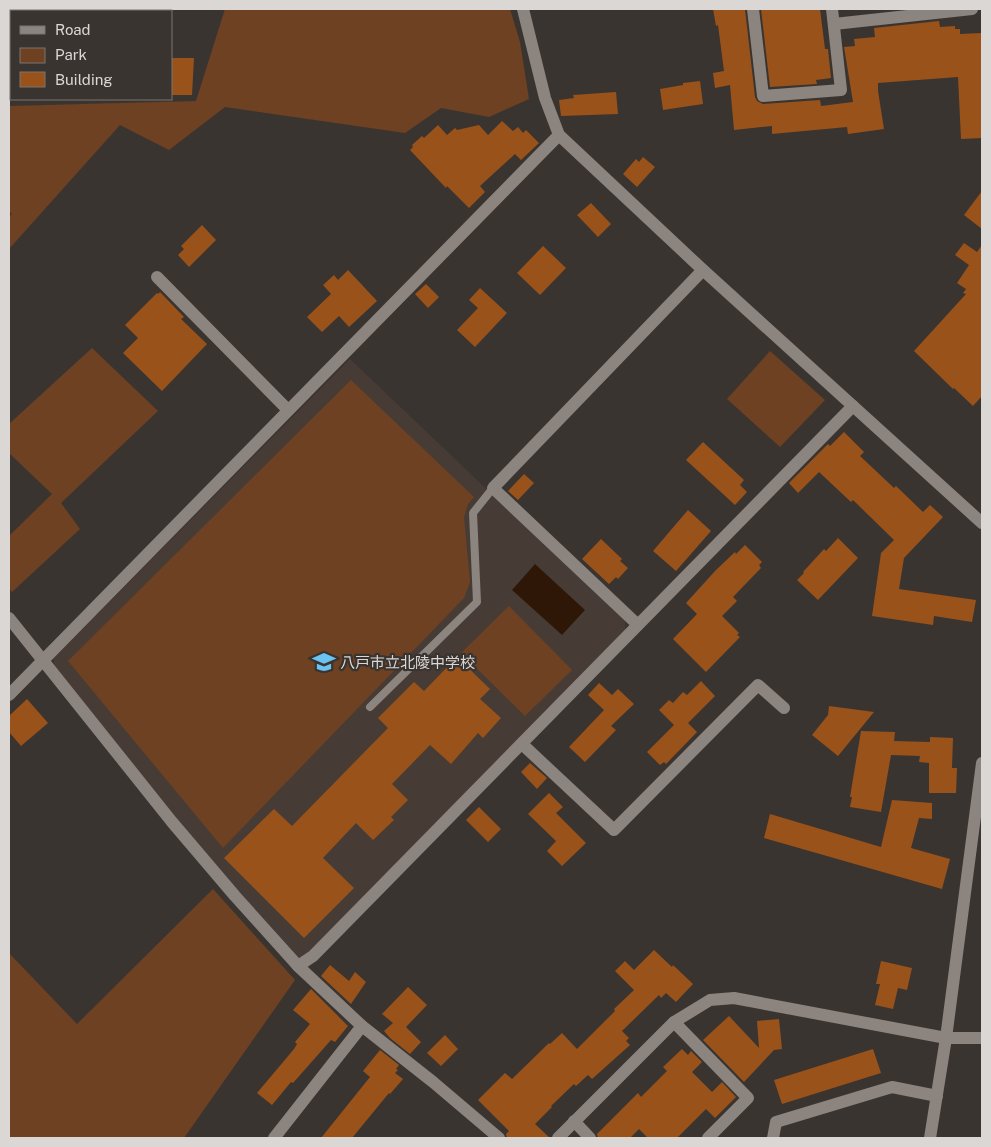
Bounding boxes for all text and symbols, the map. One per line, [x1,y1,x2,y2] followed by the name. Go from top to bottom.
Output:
[10,10,172,100] legend
[55,21,91,38] text: Road
[55,46,87,63] text: Park
[55,71,113,88] text: Building
[311,649,337,675] school or university icon: 八戸市立北陵中学校
[340,654,475,671] place label: 八戸市立北陵中学校

